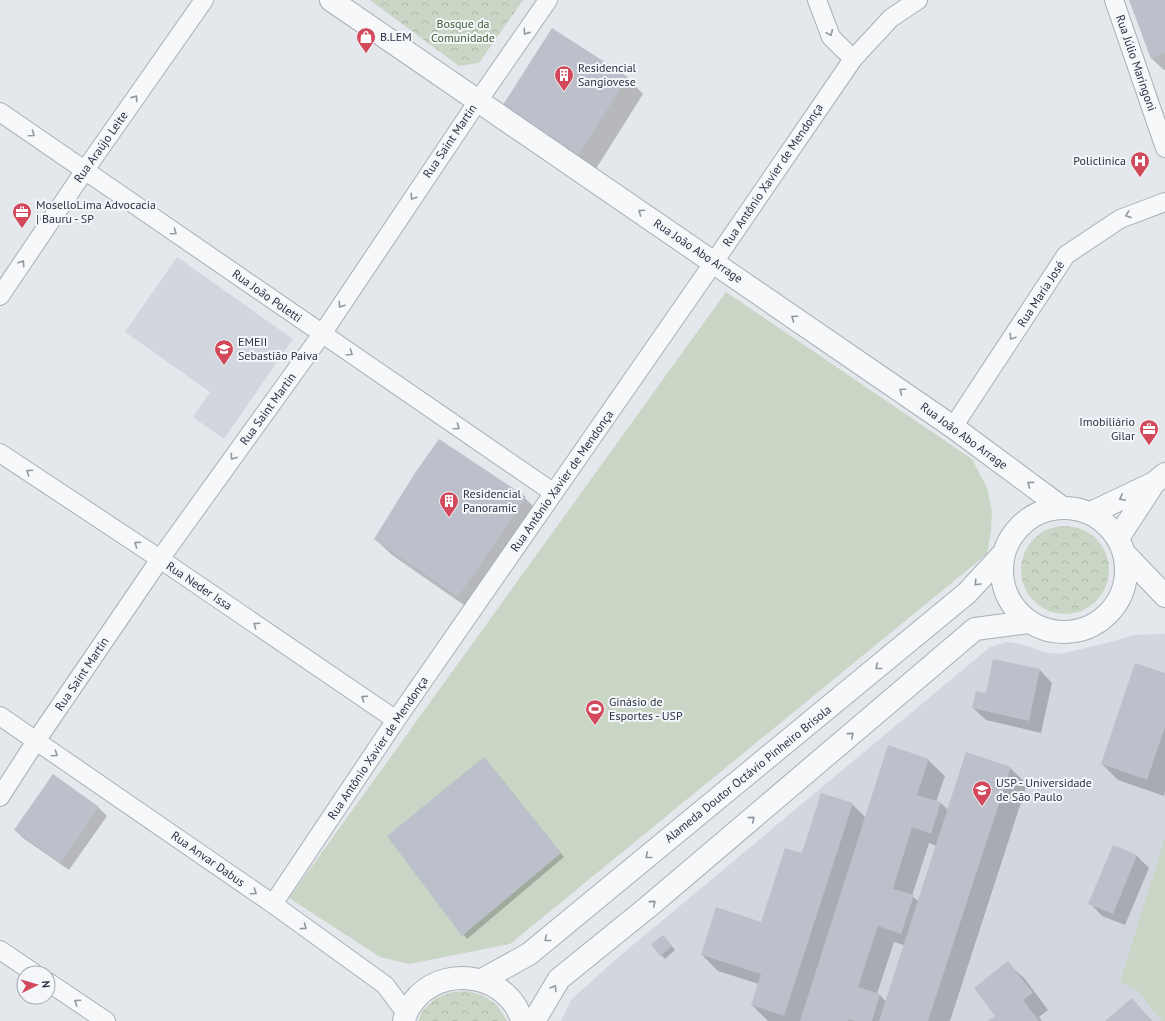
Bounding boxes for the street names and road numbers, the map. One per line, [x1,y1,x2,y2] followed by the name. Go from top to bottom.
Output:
[1113,13,1160,113] street label: Rua Júlio Maringoni
[719,100,826,249] street label: Rua Antônio Xavier de Mendonça
[419,101,480,180] street label: Rua Saint Martin
[71,108,131,185] street label: Rua Araújo Leite
[651,215,746,286] street label: Rua João Abo Arrage
[1014,258,1067,330] street label: Rua Maria José
[229,266,305,325] street label: Rua João Poletti
[236,370,299,448] street label: Rua Saint Martin
[918,399,1011,472] street label: Rua João Abo Arrage
[507,407,616,554] street label: Rua Antônio Xavier de Mendonça
[163,558,235,613] street label: Rua Neder Issa
[51,634,112,713] street label: Rua Saint Martin
[324,673,431,822] street label: Rua Antônio Xavier de Mendonça
[661,702,834,845] street label: Alameda Doutor Octávio Pinheiro Brisola
[168,828,248,890] street label: Rua Anvar Dabus

